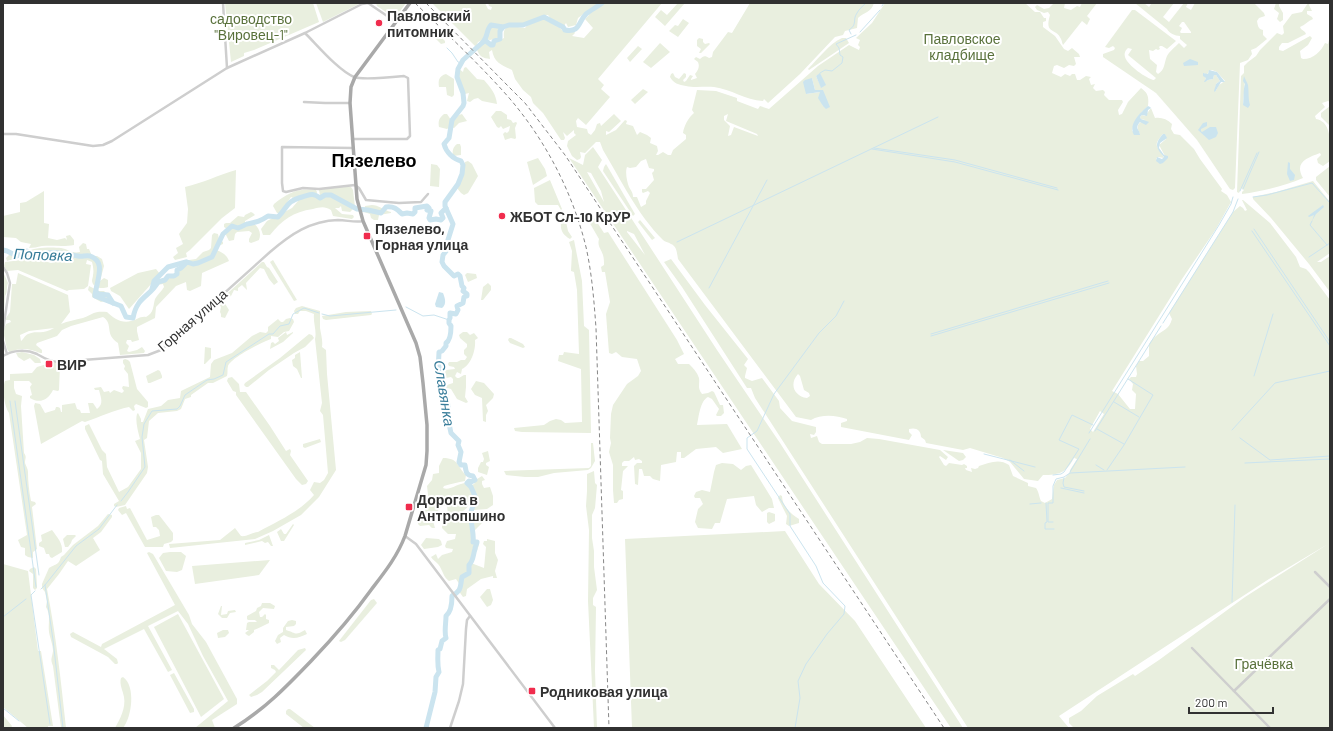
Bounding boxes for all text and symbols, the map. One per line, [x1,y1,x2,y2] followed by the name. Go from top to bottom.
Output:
[387,7,471,40] place label: Павловский питомник
[210,10,292,43] park label: садоводство "Вировец-1"
[374,18,384,28] marker: Павловский питомник
[923,30,1001,63] park label: Павловское кладбище
[331,149,417,171] district label: Пязелево
[509,208,631,225] place label: ЖБОТ Сл-10 КрУР
[497,211,507,221] marker: ЖБОТ Сл-10 КрУР
[375,220,468,253] place label: Пязелево, Горная улица
[362,231,372,241] marker: Пязелево, Горная улица
[13,244,73,264] water label: Поповка
[154,285,230,355] street label: Горная улица
[57,356,87,373] place label: ВИР
[44,359,54,369] marker: ВИР
[431,359,459,427] water label: Славянка
[417,491,505,524] place label: Дорога в Антропшино
[404,502,414,512] marker: Дорога в Антропшино
[1235,655,1294,672] park label: Грачёвка
[540,683,668,700] place label: Родниковая улица
[527,686,537,696] marker: Родниковая улица
[1189,689,1273,715] scale bar
[1195,695,1227,709] text: 200 m

